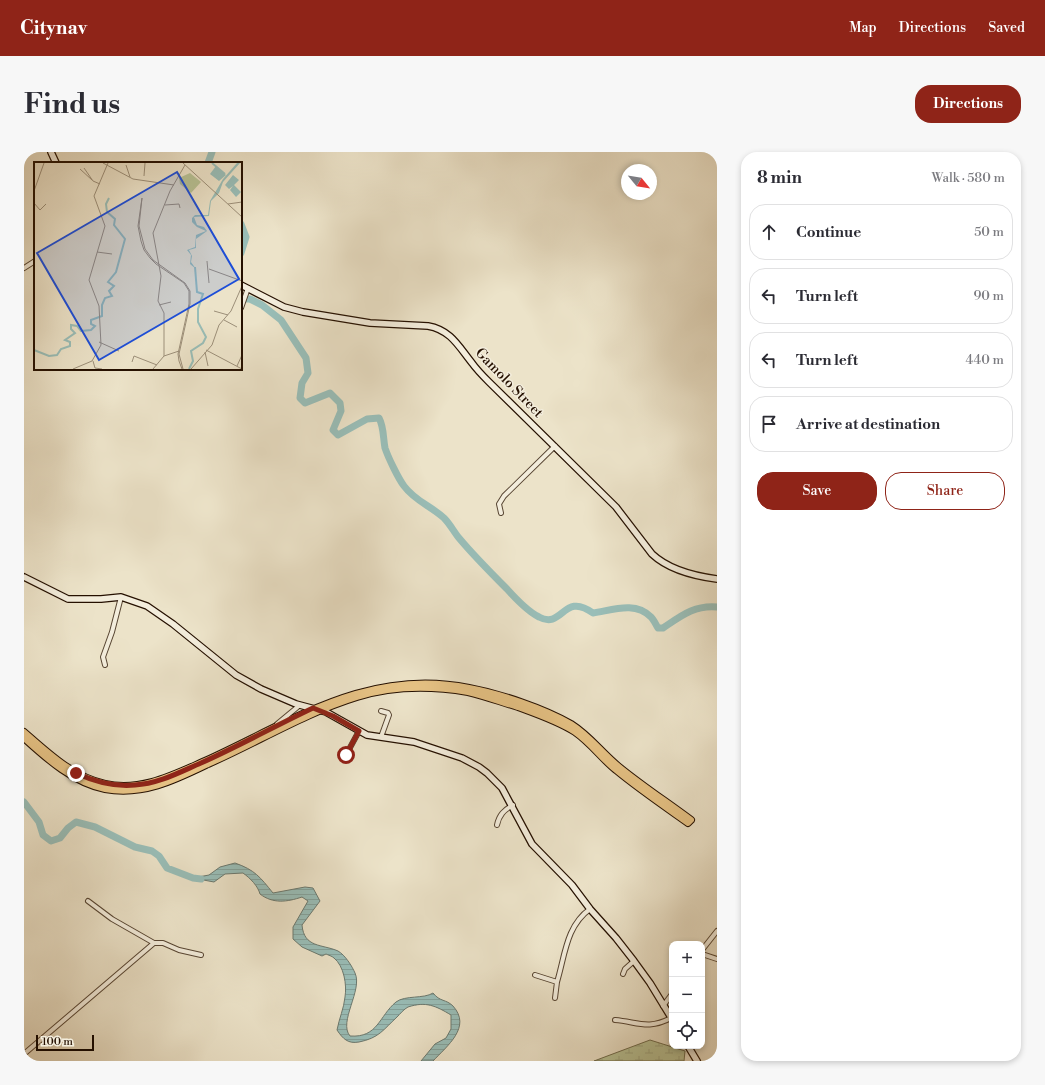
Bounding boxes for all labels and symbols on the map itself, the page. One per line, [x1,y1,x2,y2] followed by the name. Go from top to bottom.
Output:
[34,162,242,370] inset map
[621,164,657,200] north arrow
[471,344,547,422] street label: Gamolo Street
[337,746,355,764] route start
[67,764,85,782] route end
[36,1033,94,1052] scale bar

